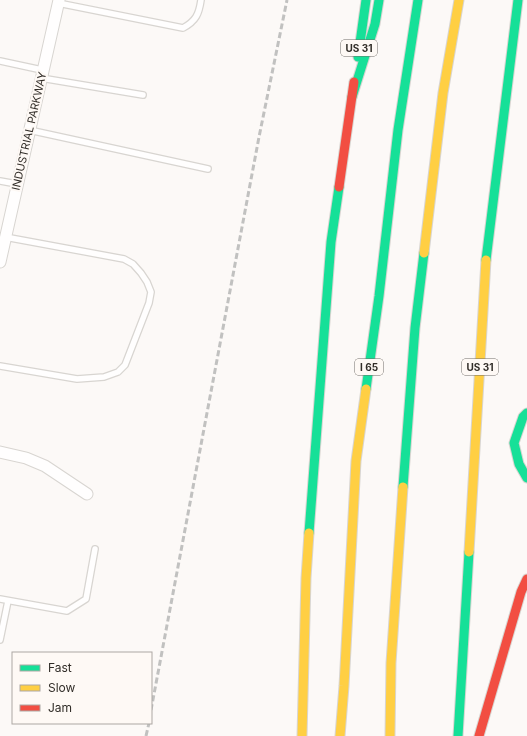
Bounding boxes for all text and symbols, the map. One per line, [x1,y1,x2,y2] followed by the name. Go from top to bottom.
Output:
[341,40,377,56] road number: US 31
[9,70,50,192] street label: INDUSTRIAL PARKWAY
[355,359,383,375] road number: I 65
[462,359,498,375] road number: US 31
[12,652,152,724] legend
[48,660,72,675] text: Fast
[48,680,76,695] text: Slow
[48,700,72,715] text: Jam

